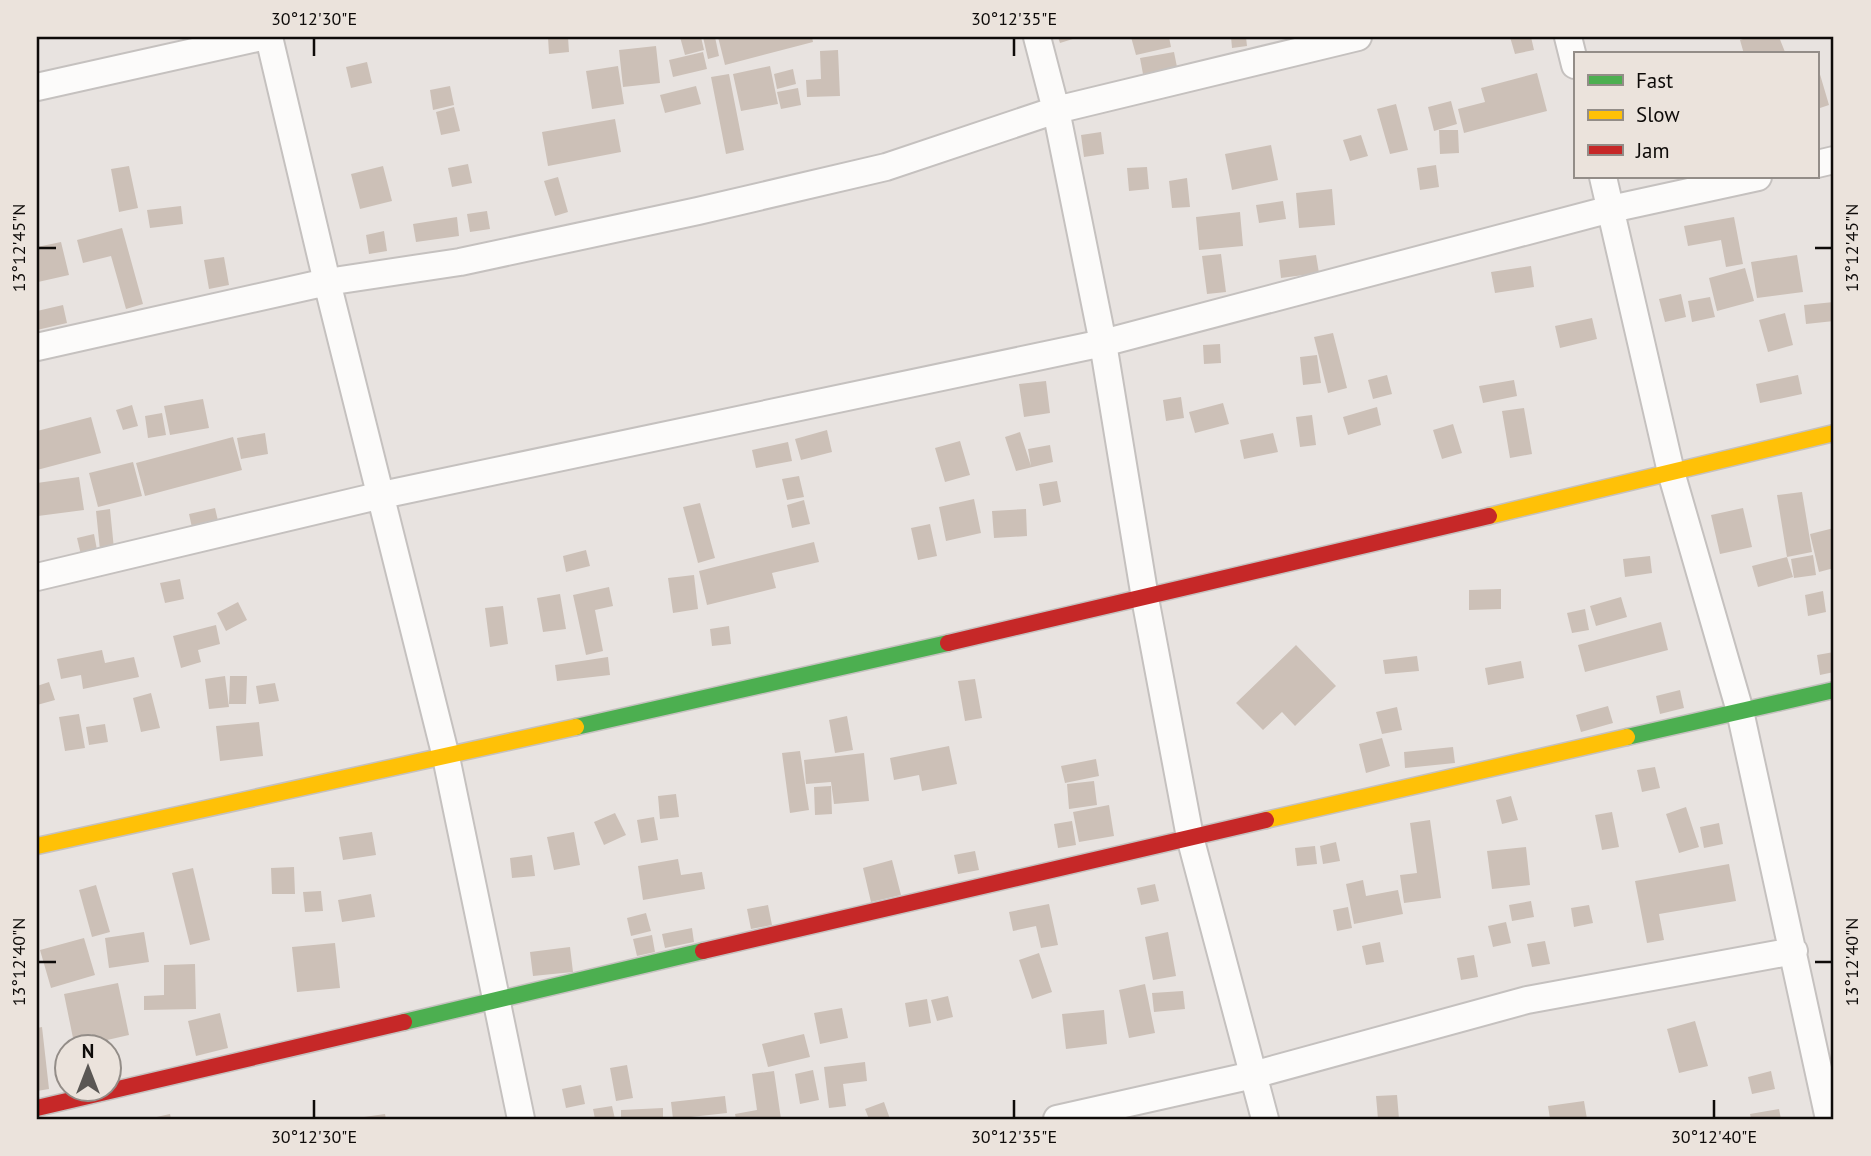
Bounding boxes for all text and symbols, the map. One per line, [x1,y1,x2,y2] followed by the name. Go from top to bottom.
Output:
[271,7,357,30] text: 30°12'30"E
[971,7,1057,30] text: 30°12'35"E
[1574,52,1818,178] legend
[1636,67,1673,94] text: Fast
[1636,101,1680,128] text: Slow
[1635,137,1670,164] text: Jam
[7,204,30,292] text: 13°12'45"N
[1840,204,1863,292] text: 13°12'45"N
[7,918,30,1006] text: 13°12'40"N
[1840,918,1863,1006] text: 13°12'40"N
[52,1034,122,1104] north arrow
[82,1039,94,1063] text: N
[271,1125,357,1148] text: 30°12'30"E
[971,1125,1057,1148] text: 30°12'35"E
[1671,1125,1757,1148] text: 30°12'40"E

